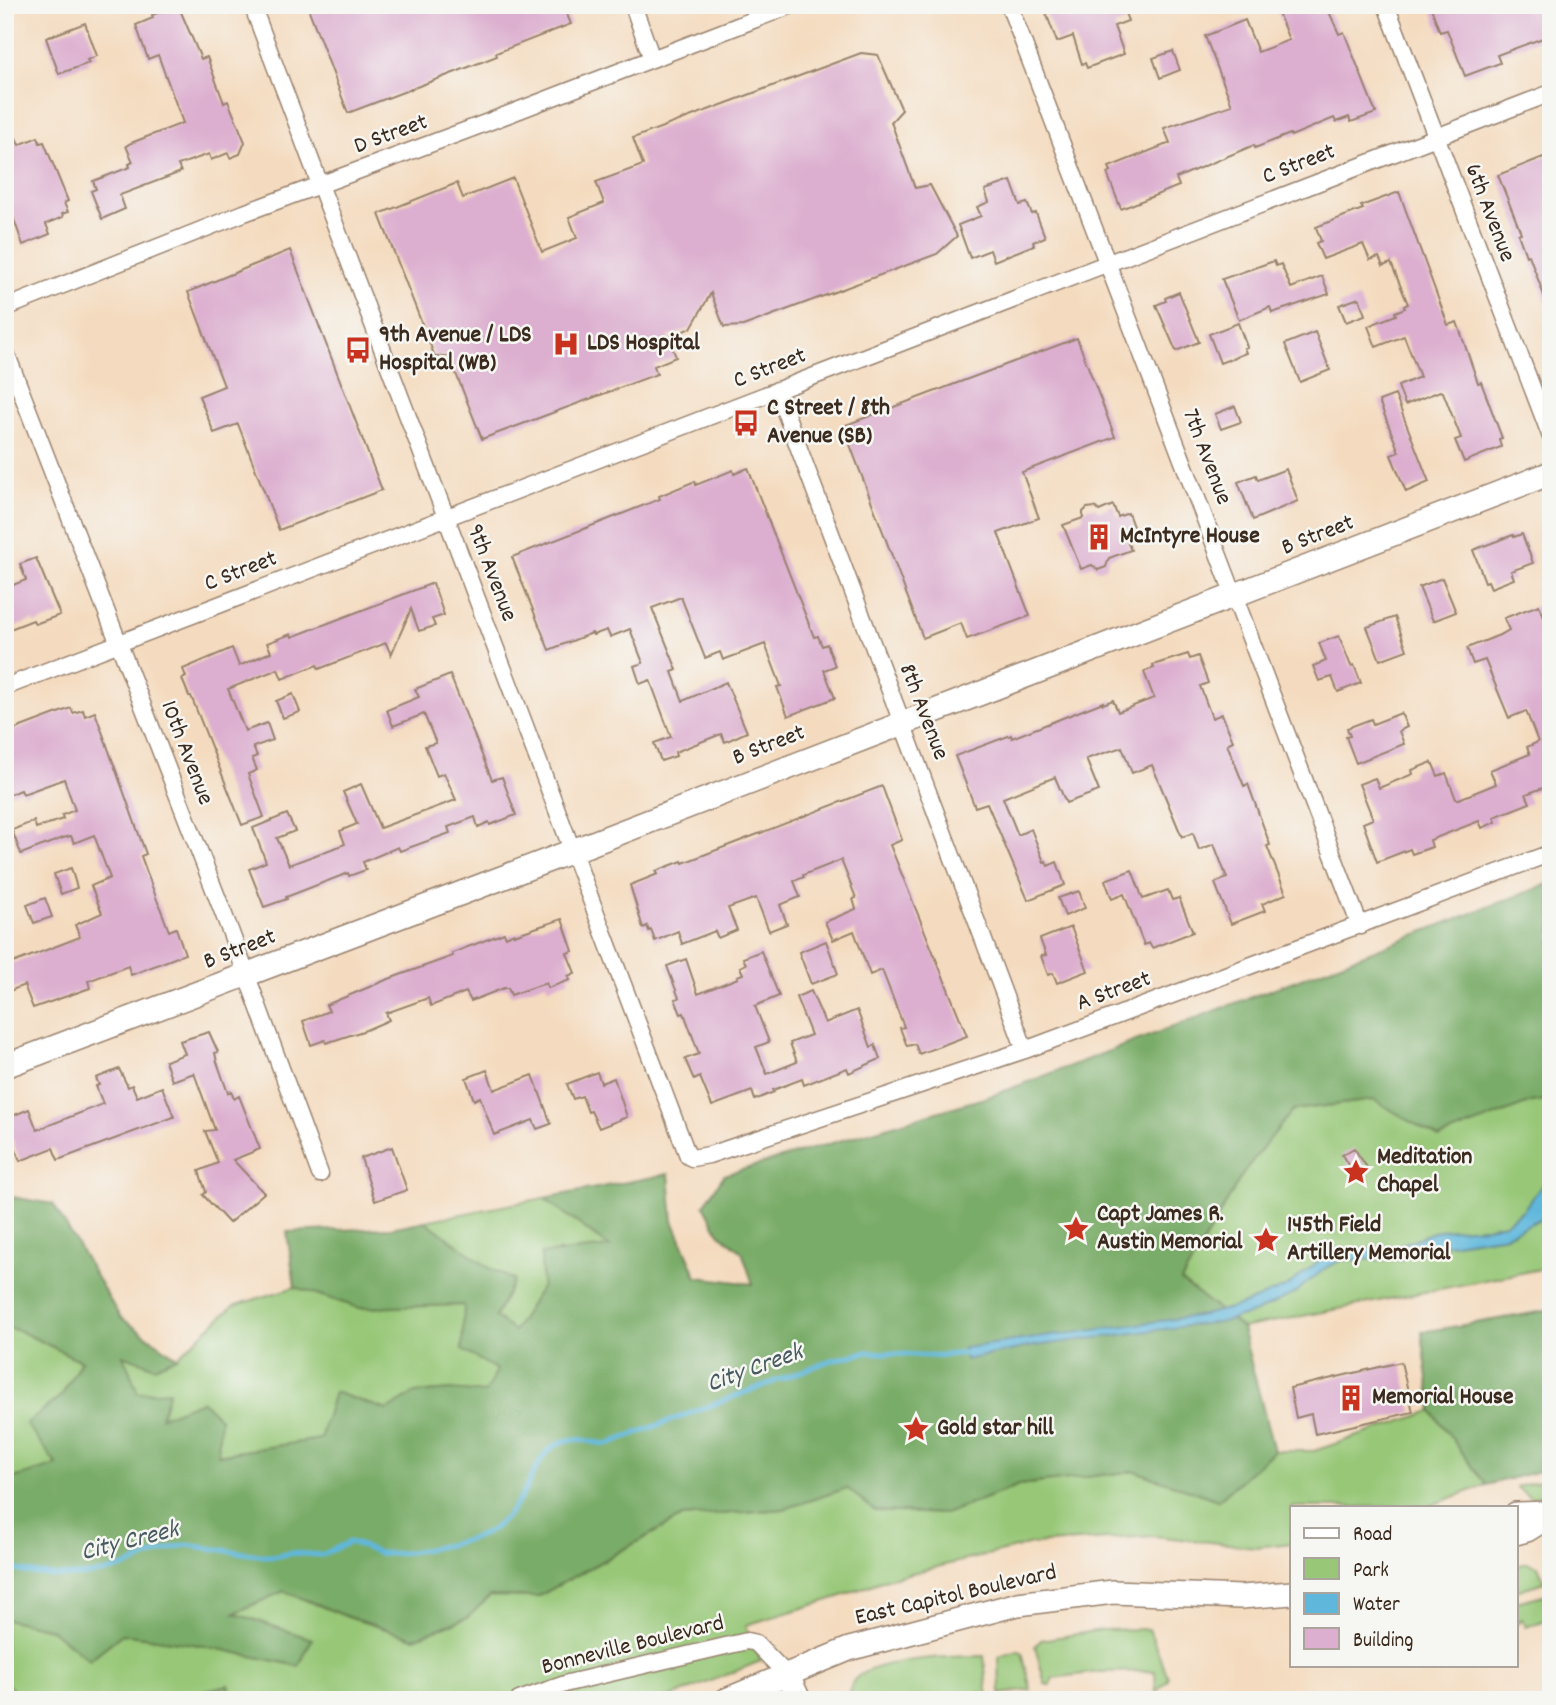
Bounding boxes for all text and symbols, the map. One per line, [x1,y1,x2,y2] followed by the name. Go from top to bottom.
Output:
[349,106,433,164] street label: D Street
[1258,136,1341,194] street label: C Street
[1455,159,1523,267] street label: 6th Avenue
[379,319,532,381] place label: 9th Avenue / LDS Hospital (WB)
[587,327,700,361] place label: LDS Hospital
[551,329,581,359] hospital icon: LDS Hospital
[343,335,373,365] bus stop icon: 9th Avenue / LDS Hospital (WB)
[729,340,812,398] street label: C Street
[767,392,890,454] place label: C Street / 8th Avenue (SB)
[1172,404,1240,510] street label: 7th Avenue
[731,408,761,438] bus stop icon: C Street / 8th Avenue (SB)
[1277,507,1359,565] street label: B Street
[457,519,525,627] street label: 9th Avenue
[1120,520,1260,554] place label: McIntyre House
[1084,522,1114,552] building icon: McIntyre House
[200,543,283,601] street label: C Street
[889,659,957,765] street label: 8th Avenue
[151,696,221,810] street label: 10th Avenue
[728,717,810,775] street label: B Street
[199,921,281,979] street label: B Street
[1072,963,1156,1021] street label: A Street
[1377,1141,1472,1203] place label: Meditation Chapel
[1341,1157,1371,1187] place icon: Meditation Chapel
[1097,1198,1243,1260] place label: Capt James R. Austin Memorial
[1287,1209,1451,1271] place label: 145th Field Artillery Memorial
[1061,1214,1091,1244] place icon: Capt James R. Austin Memorial
[1251,1225,1281,1255] place icon: 145th Field Artillery Memorial
[702,1334,810,1403] water label: City Creek
[1372,1381,1514,1415] place label: Memorial House
[1336,1383,1366,1413] building icon: Memorial House
[937,1412,1054,1446] place label: Gold star hill
[901,1414,931,1444] place icon: Gold star hill
[1290,1506,1518,1666] legend
[77,1511,185,1572] water label: City Creek
[1353,1521,1392,1551] text: Road
[852,1556,1060,1636] street label: East Capitol Boulevard
[1353,1557,1389,1587] text: Park
[1353,1591,1400,1621] text: Water
[538,1607,728,1685] street label: Bonneville Boulevard
[1353,1627,1413,1657] text: Building

